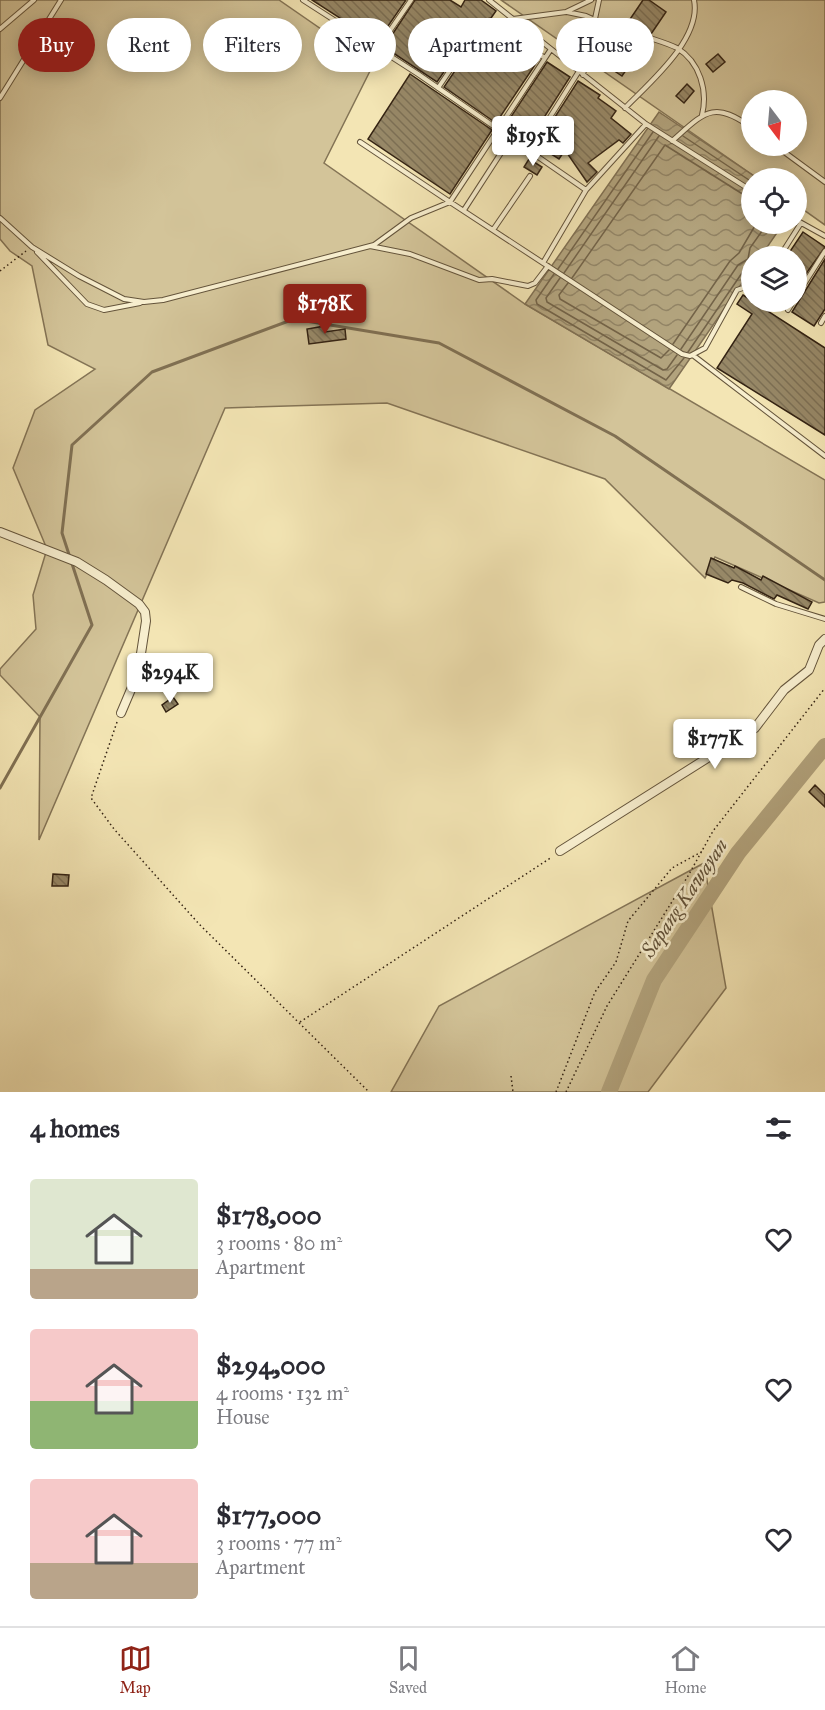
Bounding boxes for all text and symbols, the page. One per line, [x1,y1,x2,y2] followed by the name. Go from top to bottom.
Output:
[18,18,95,72] chip: Buy
[107,18,191,72] chip: Rent
[203,18,302,72] chip: Filters
[314,18,396,72] chip: New
[408,18,544,72] chip: Apartment
[556,18,654,72] chip: House
[741,90,807,156] north arrow
[741,90,807,312] map controls
[491,116,575,167] pin: $195K
[506,123,560,147] text: $195K
[741,168,807,234] button: locate
[741,246,807,312] button: layers
[283,284,367,335] pin: $178K
[297,291,353,315] text: $178K
[128,653,212,704] pin: $294K
[141,660,199,684] text: $294K
[673,719,757,770] pin: $177K
[687,726,743,750] text: $177K
[635,834,734,963] water label: Sapang Kawayan
[30,1112,120,1144] text: 4 homes
[762,1112,795,1145] icon: filters
[216,1199,322,1231] text: $178,000
[78,1203,150,1275] icon: home
[762,1223,795,1256] icon: heart
[216,1231,342,1255] text: 3 rooms · 80 m²
[216,1255,305,1279] text: Apartment
[216,1349,326,1381] text: $294,000
[78,1353,150,1425] icon: home
[762,1373,795,1406] icon: heart
[216,1381,349,1405] text: 4 rooms · 132 m²
[216,1405,270,1429] text: House
[216,1499,321,1531] text: $177,000
[78,1503,150,1575] icon: home
[762,1523,795,1556] icon: heart
[216,1531,341,1555] text: 3 rooms · 77 m²
[216,1555,305,1579] text: Apartment
[119,1642,152,1697] tab: Map
[389,1642,427,1697] tab: Saved
[664,1642,706,1697] tab: Home

